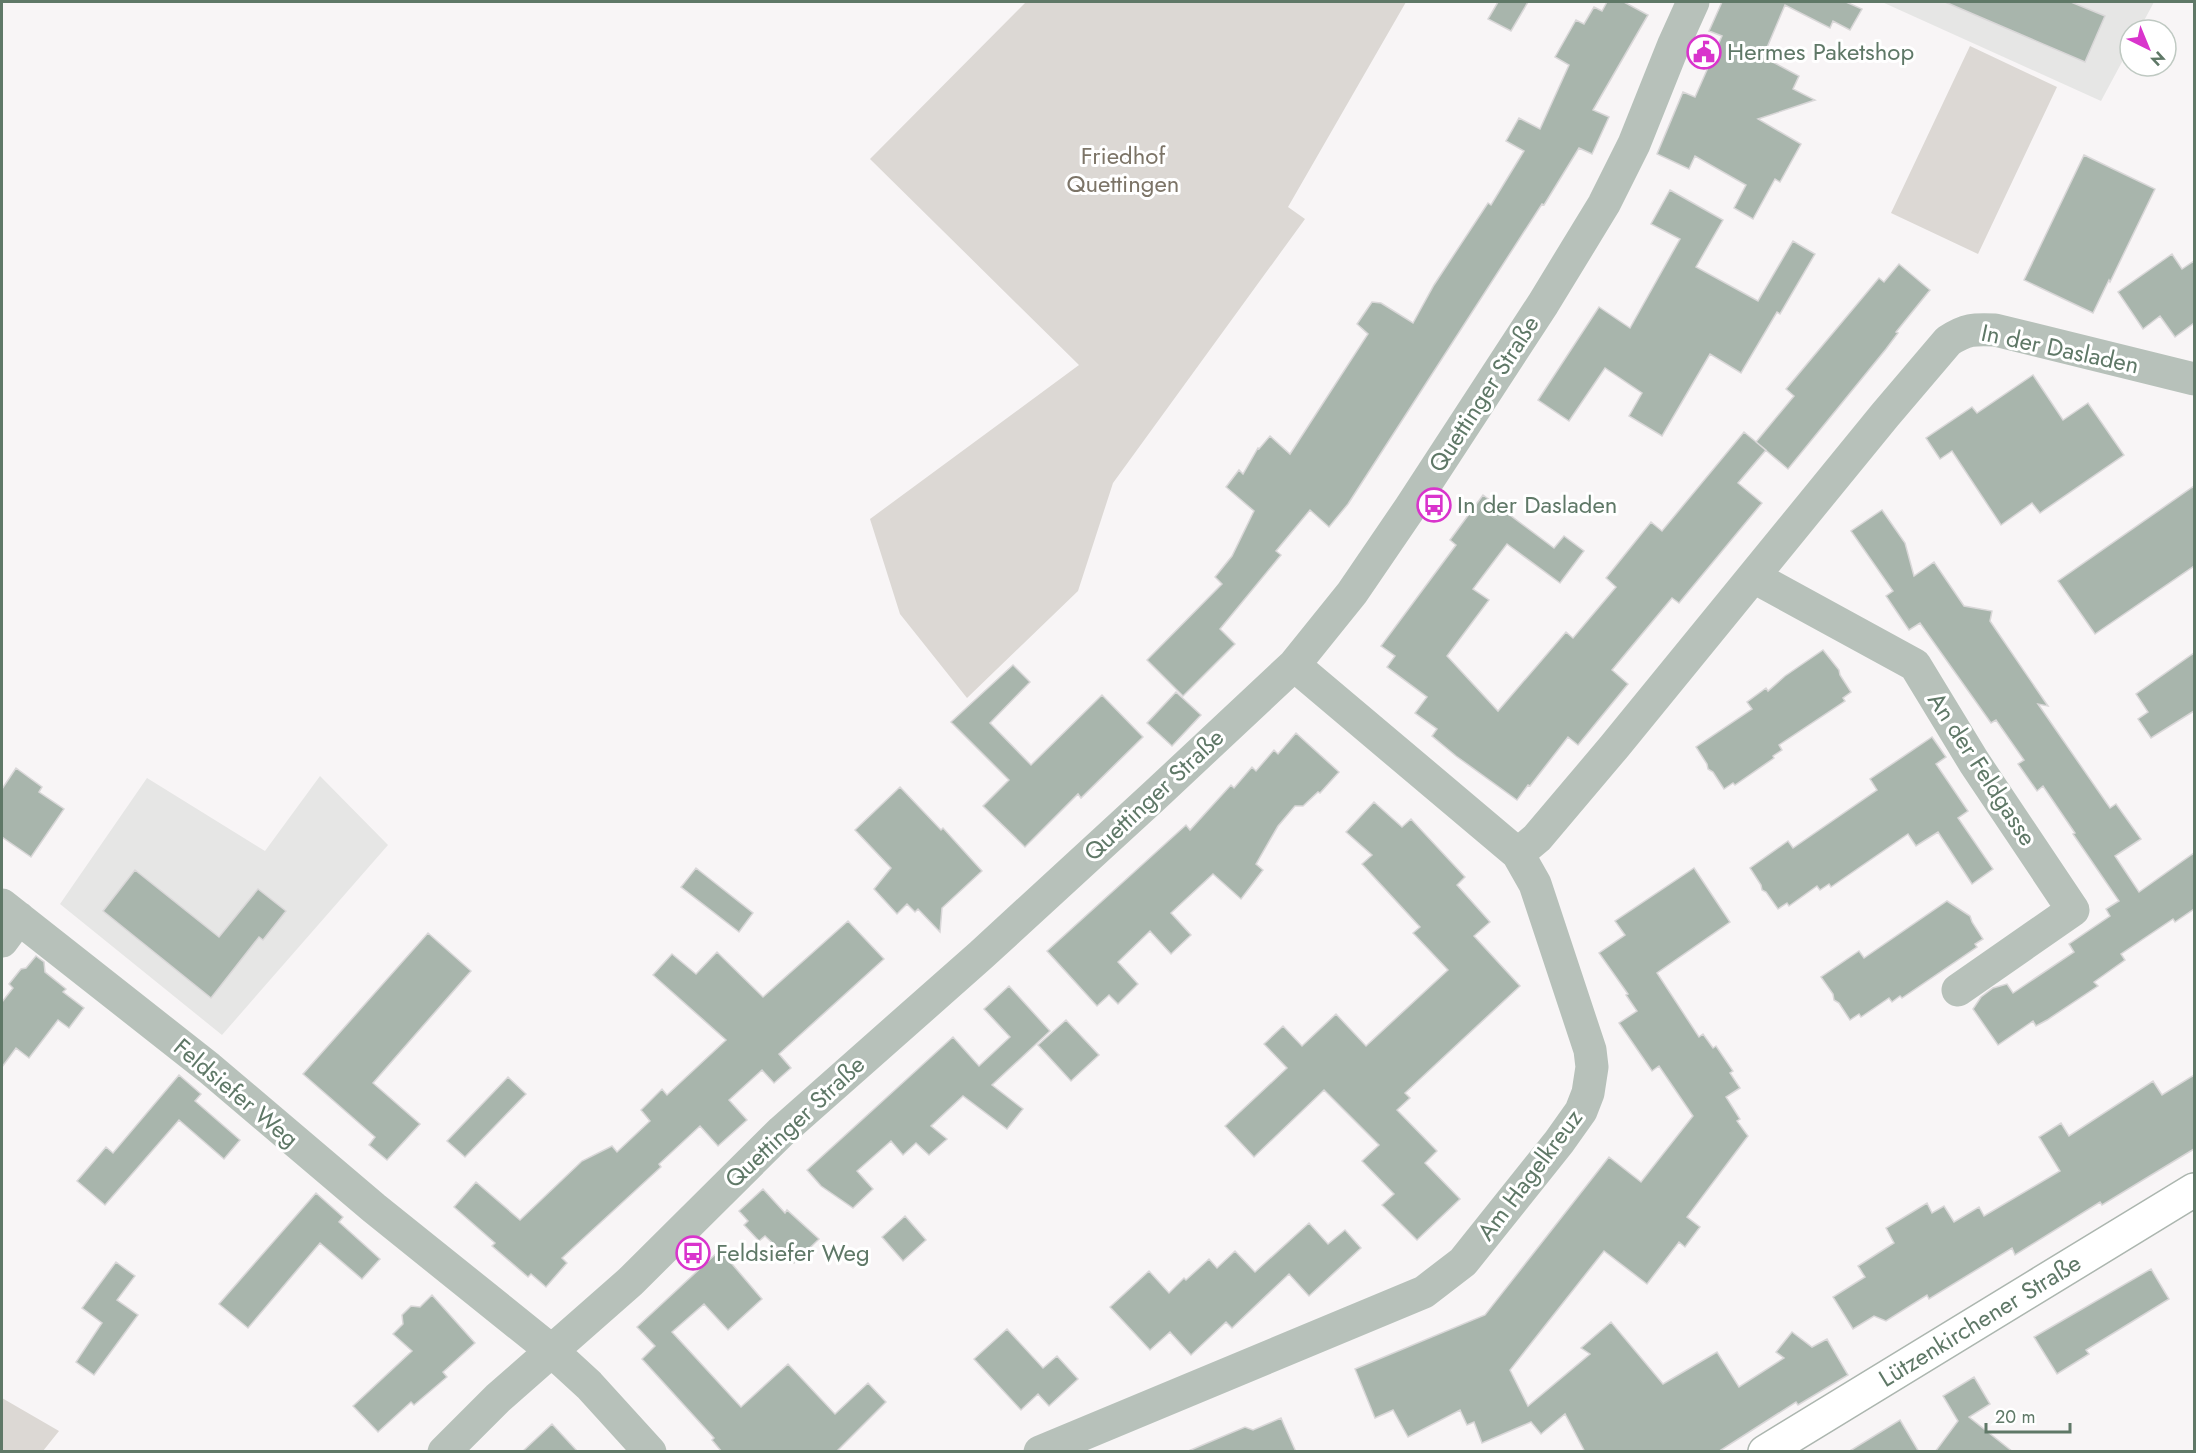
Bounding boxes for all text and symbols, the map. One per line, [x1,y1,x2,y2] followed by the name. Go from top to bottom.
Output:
[2118,18,2178,78] north arrow
[1686,34,1722,70] public building icon: Hermes Paketshop
[1727,34,1914,69] place label: Hermes Paketshop
[2145,46,2170,71] text: N
[1067,138,1179,201] park label: Friedhof Quettingen
[1420,309,1547,479] street label: Quettinger Straße
[1978,315,2142,382] street label: In der Dasladen
[1416,487,1452,523] bus stop icon: In der Dasladen
[1457,487,1617,522] place label: In der Dasladen
[1920,685,2045,852] street label: An der Feldgasse
[1076,720,1232,869] street label: Quettinger Straße
[166,1030,306,1155] street label: Feldsiefer Weg
[717,1047,873,1196] street label: Quettinger Straße
[1469,1102,1591,1248] street label: Am Hagelkreuz
[675,1235,711,1271] bus stop icon: Feldsiefer Weg
[716,1235,870,1270] place label: Feldsiefer Weg
[1872,1245,2088,1395] street label: Lützenkirchener Straße
[1986,1396,2070,1434] scale bar
[1995,1404,2035,1430] text: 20 m

